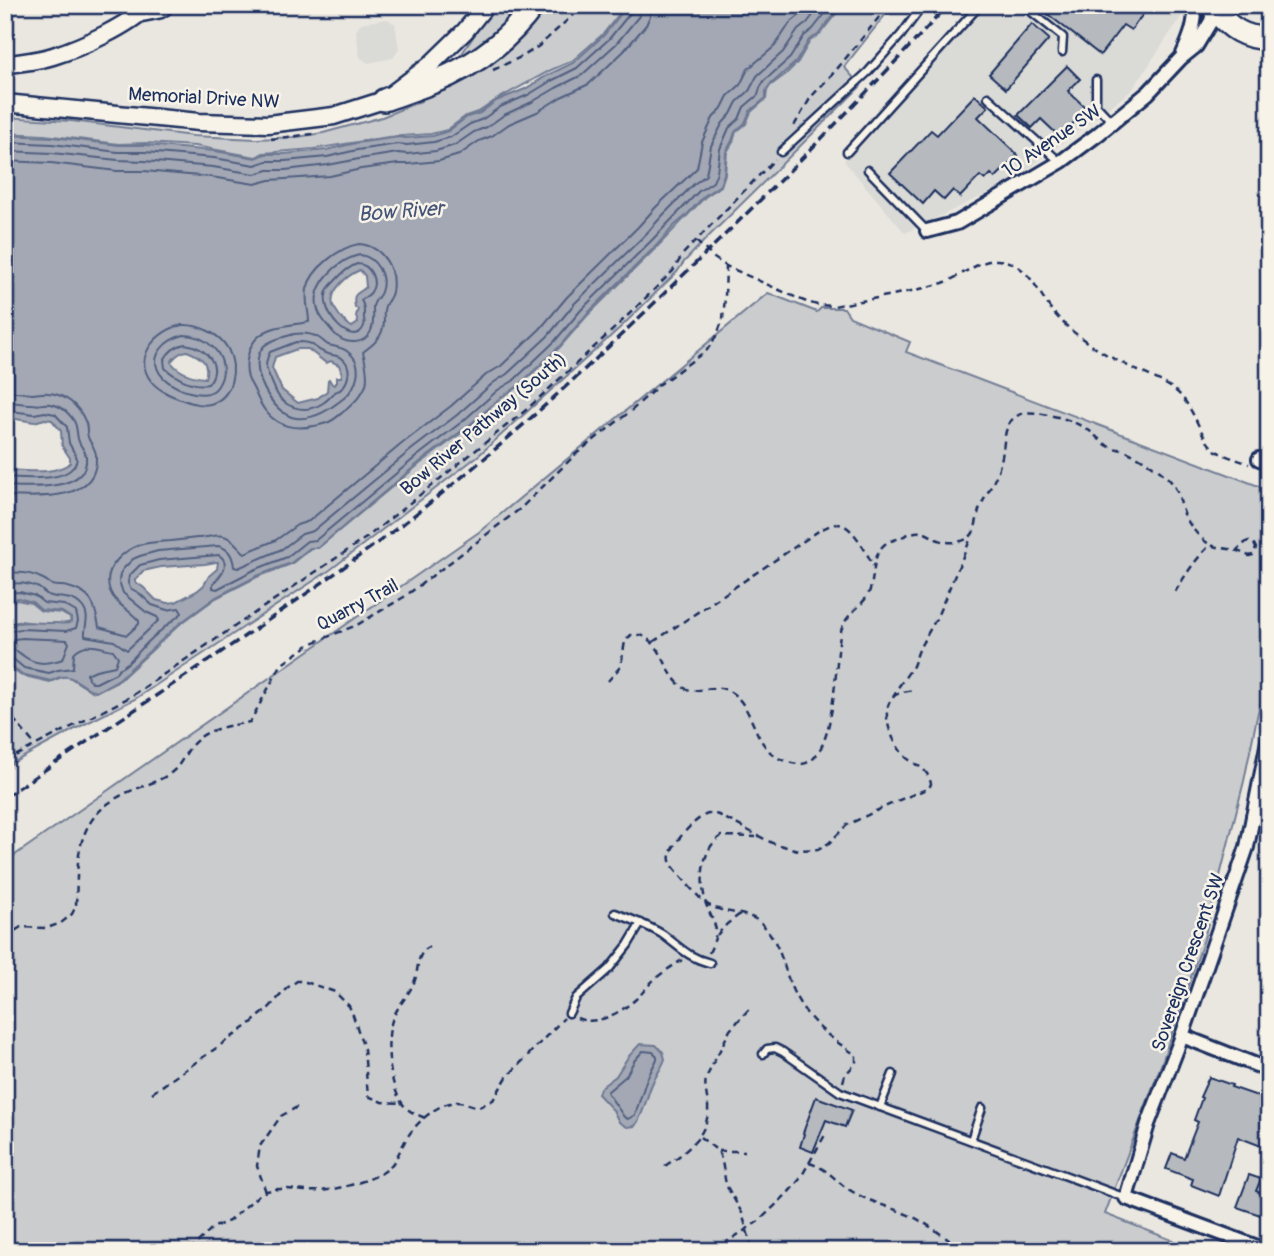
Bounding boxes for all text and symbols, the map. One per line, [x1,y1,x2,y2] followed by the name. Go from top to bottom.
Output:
[128,82,280,114] street label: Memorial Drive NW
[997,99,1106,183] street label: 10 Avenue SW
[357,195,447,228] water label: Bow River
[395,347,572,500] street label: Bow River Pathway (South)
[312,573,403,636] street label: Quarry Trail
[1146,870,1230,1055] street label: Sovereign Crescent SW

